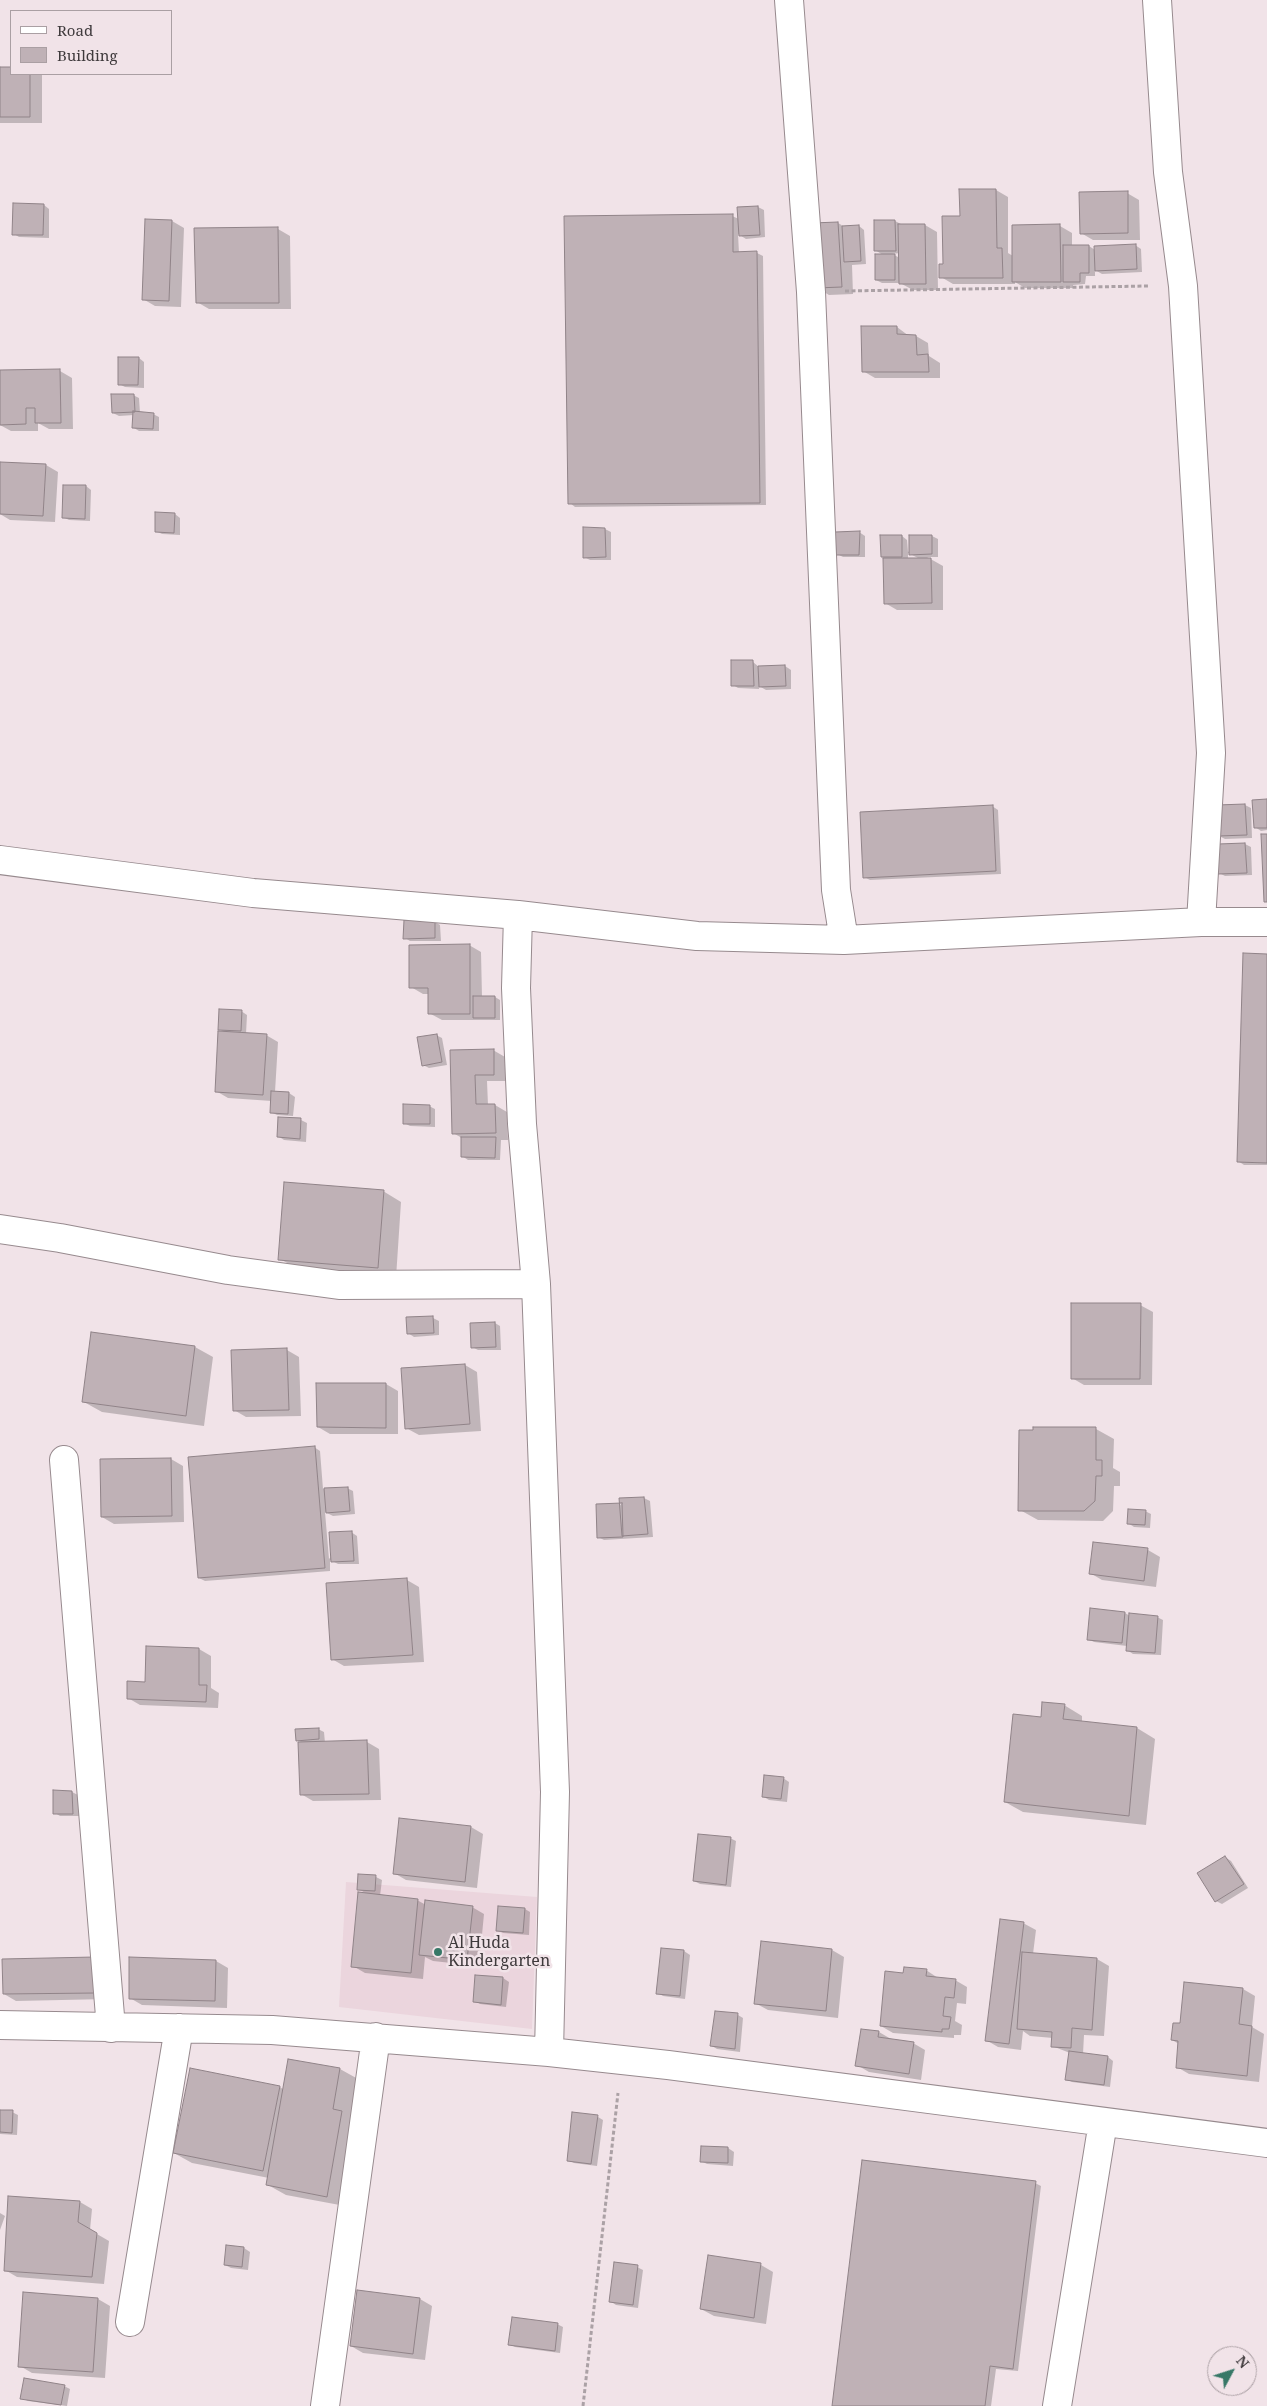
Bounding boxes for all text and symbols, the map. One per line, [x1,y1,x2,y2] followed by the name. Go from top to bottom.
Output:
[10,10,172,75] legend
[57,20,93,40] text: Road
[57,45,118,65] text: Building
[448,1933,550,1971] place label: Al Huda Kindergarten
[432,1946,444,1958] marker: Al Huda Kindergarten
[1207,2346,1257,2396] north arrow
[1232,2351,1254,2372] text: N

